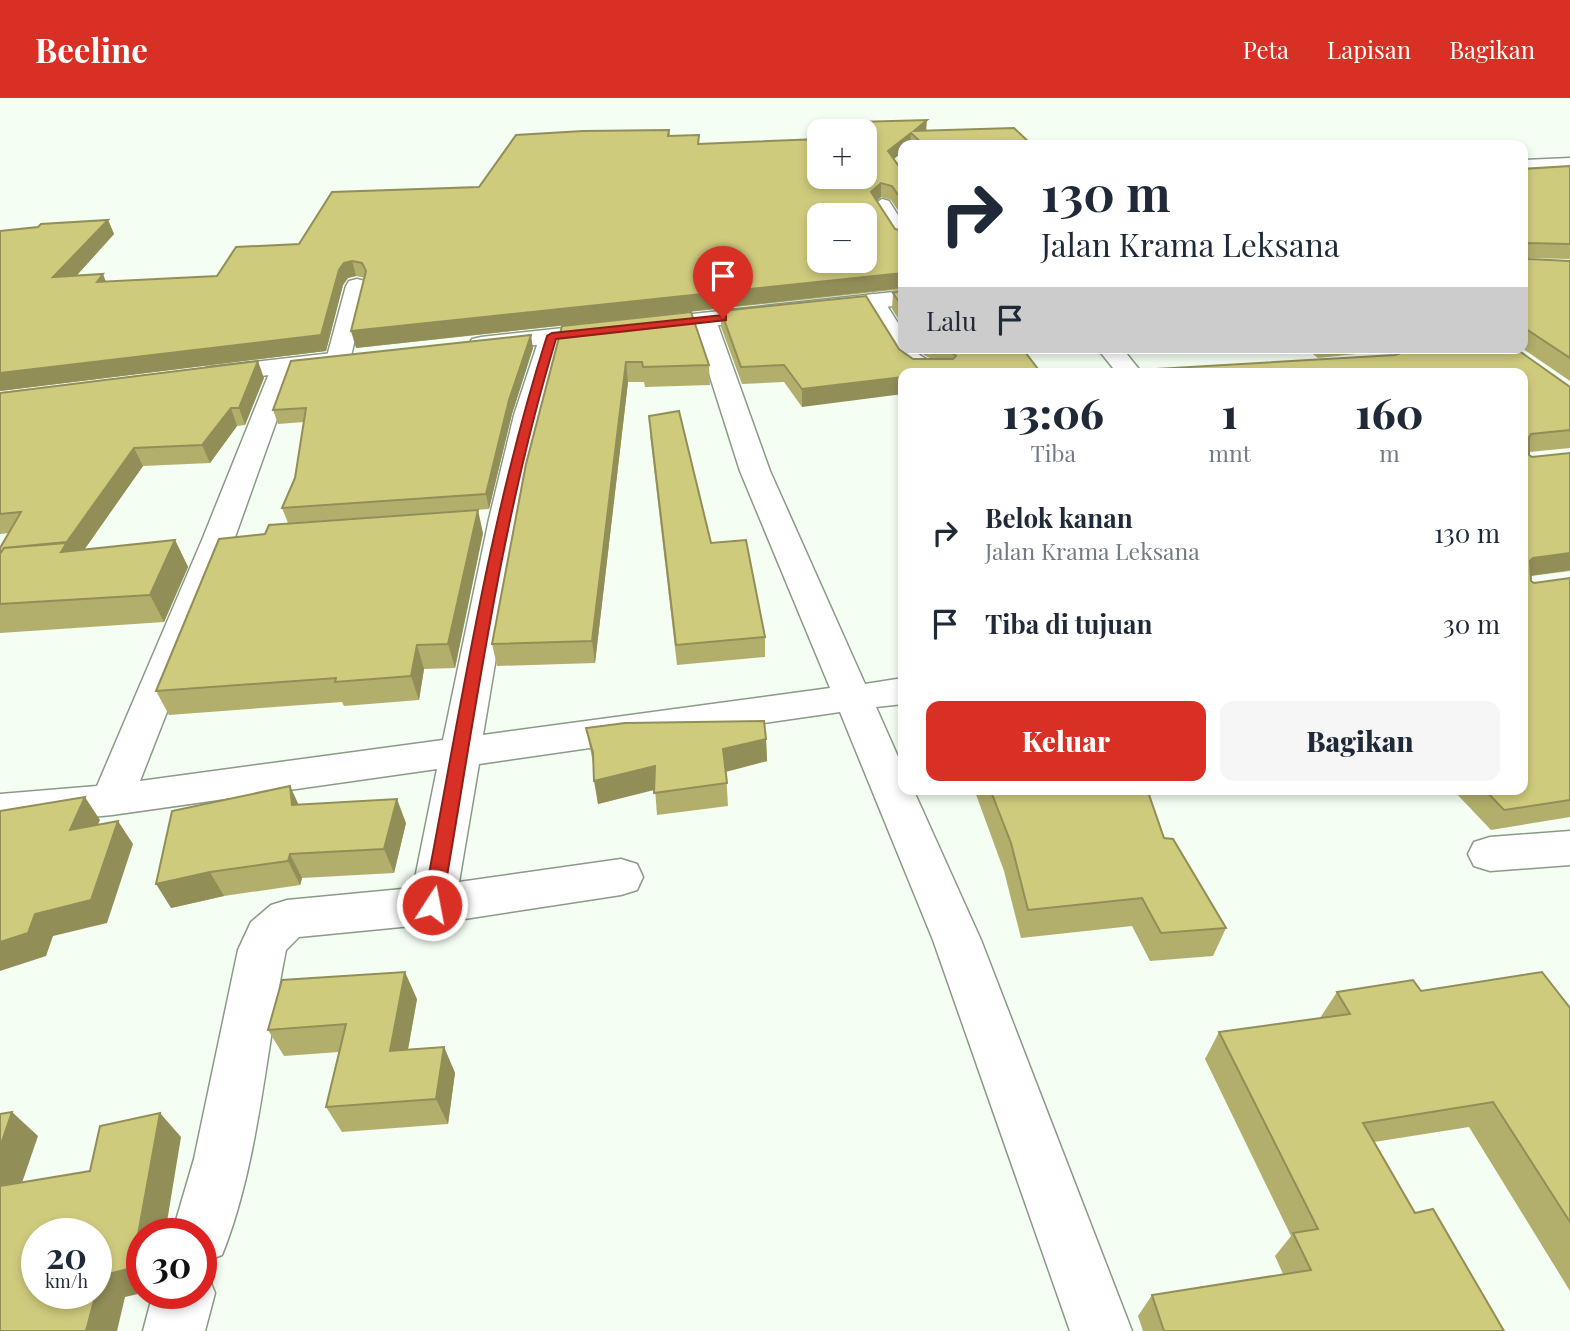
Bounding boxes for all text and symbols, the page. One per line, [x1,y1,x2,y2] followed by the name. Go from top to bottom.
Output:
[35,27,148,71] text: Beeline
[1243,33,1289,65] text: Peta
[1327,33,1411,65] text: Lapisan
[1449,33,1535,65] text: Bagikan
[807,119,877,273] map controls
[807,119,877,189] button: +
[1041,159,1171,224] text: 130 m
[926,168,1017,259] icon: right
[807,203,877,273] button: −
[1041,222,1340,265] text: Jalan Krama Leksana
[693,246,753,318] pin
[704,257,742,295] icon: arrive
[991,301,1029,339] icon: arrive
[926,303,977,338] text: Lalu
[1002,384,1104,440] text: 13:06
[1222,384,1238,440] text: 1
[1355,384,1424,440] text: 160
[1031,437,1076,468] text: Tiba
[1209,437,1251,468] text: mnt
[1379,437,1400,468] text: m
[985,500,1133,535] text: Belok kanan
[926,514,964,552] icon: right
[1434,515,1500,550] text: 130 m
[985,535,1200,566] text: Jalan Krama Leksana
[926,605,964,643] icon: arrive
[985,606,1153,641] text: Tiba di tujuan
[1443,606,1500,641] text: 30 m
[926,701,1206,781] button: Keluar
[1220,701,1500,781] button: Bagikan
[395,868,469,942] position arrow
[126,1218,217,1309] speed limit sign: 30
[46,1231,87,1278] text: 20
[45,1269,88,1293] text: km/h

